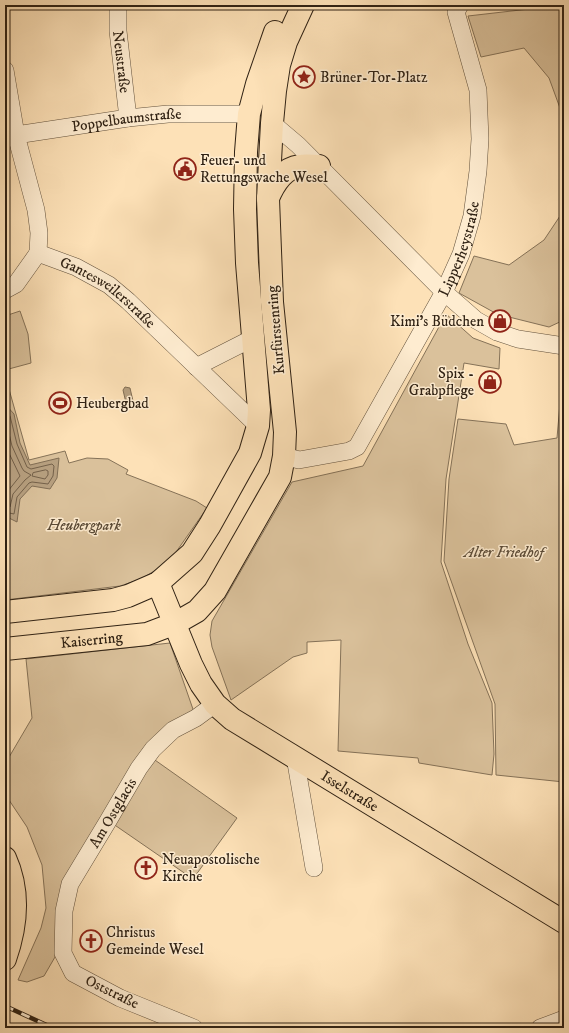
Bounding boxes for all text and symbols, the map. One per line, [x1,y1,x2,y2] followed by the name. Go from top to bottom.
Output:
[109,30,135,94] street label: Neustraße
[291,64,317,90] place icon: Brüner-Tor-Platz
[320,68,428,87] place label: Brüner-Tor-Platz
[70,105,181,136] street label: Poppelbaumstraße
[200,151,328,187] place label: Feuer- und Rettungswache Wesel
[172,156,198,182] public building icon: Feuer- und Rettungswache Wesel
[434,200,483,299] street label: Lipperheystraße
[57,252,160,332] street label: Gantesweilerstraße
[263,284,289,375] street label: Kurfürstenring
[487,308,513,334] shop icon: Kimi's Büdchen
[390,312,484,331] place label: Kimi's Büdchen
[409,364,474,400] place label: Spix - Grabpflege
[477,369,503,395] shop icon: Spix - Grabpflege
[47,390,73,416] sports icon: Heubergbad
[76,394,149,413] place label: Heubergbad
[46,516,121,535] park label: Heubergpark
[462,543,548,562] park label: Alter Friedhof
[60,627,124,653] street label: Kaiserring
[318,766,382,816] street label: Isselstraße
[85,774,141,851] street label: Am Ostglacis
[162,850,260,886] place label: Neuapostolische Kirche
[133,855,159,881] church icon: Neuapostolische Kirche
[106,923,204,959] place label: Christus Gemeinde Wesel
[78,928,104,954] church icon: Christus Gemeinde Wesel
[82,971,142,1013] street label: Oststraße

